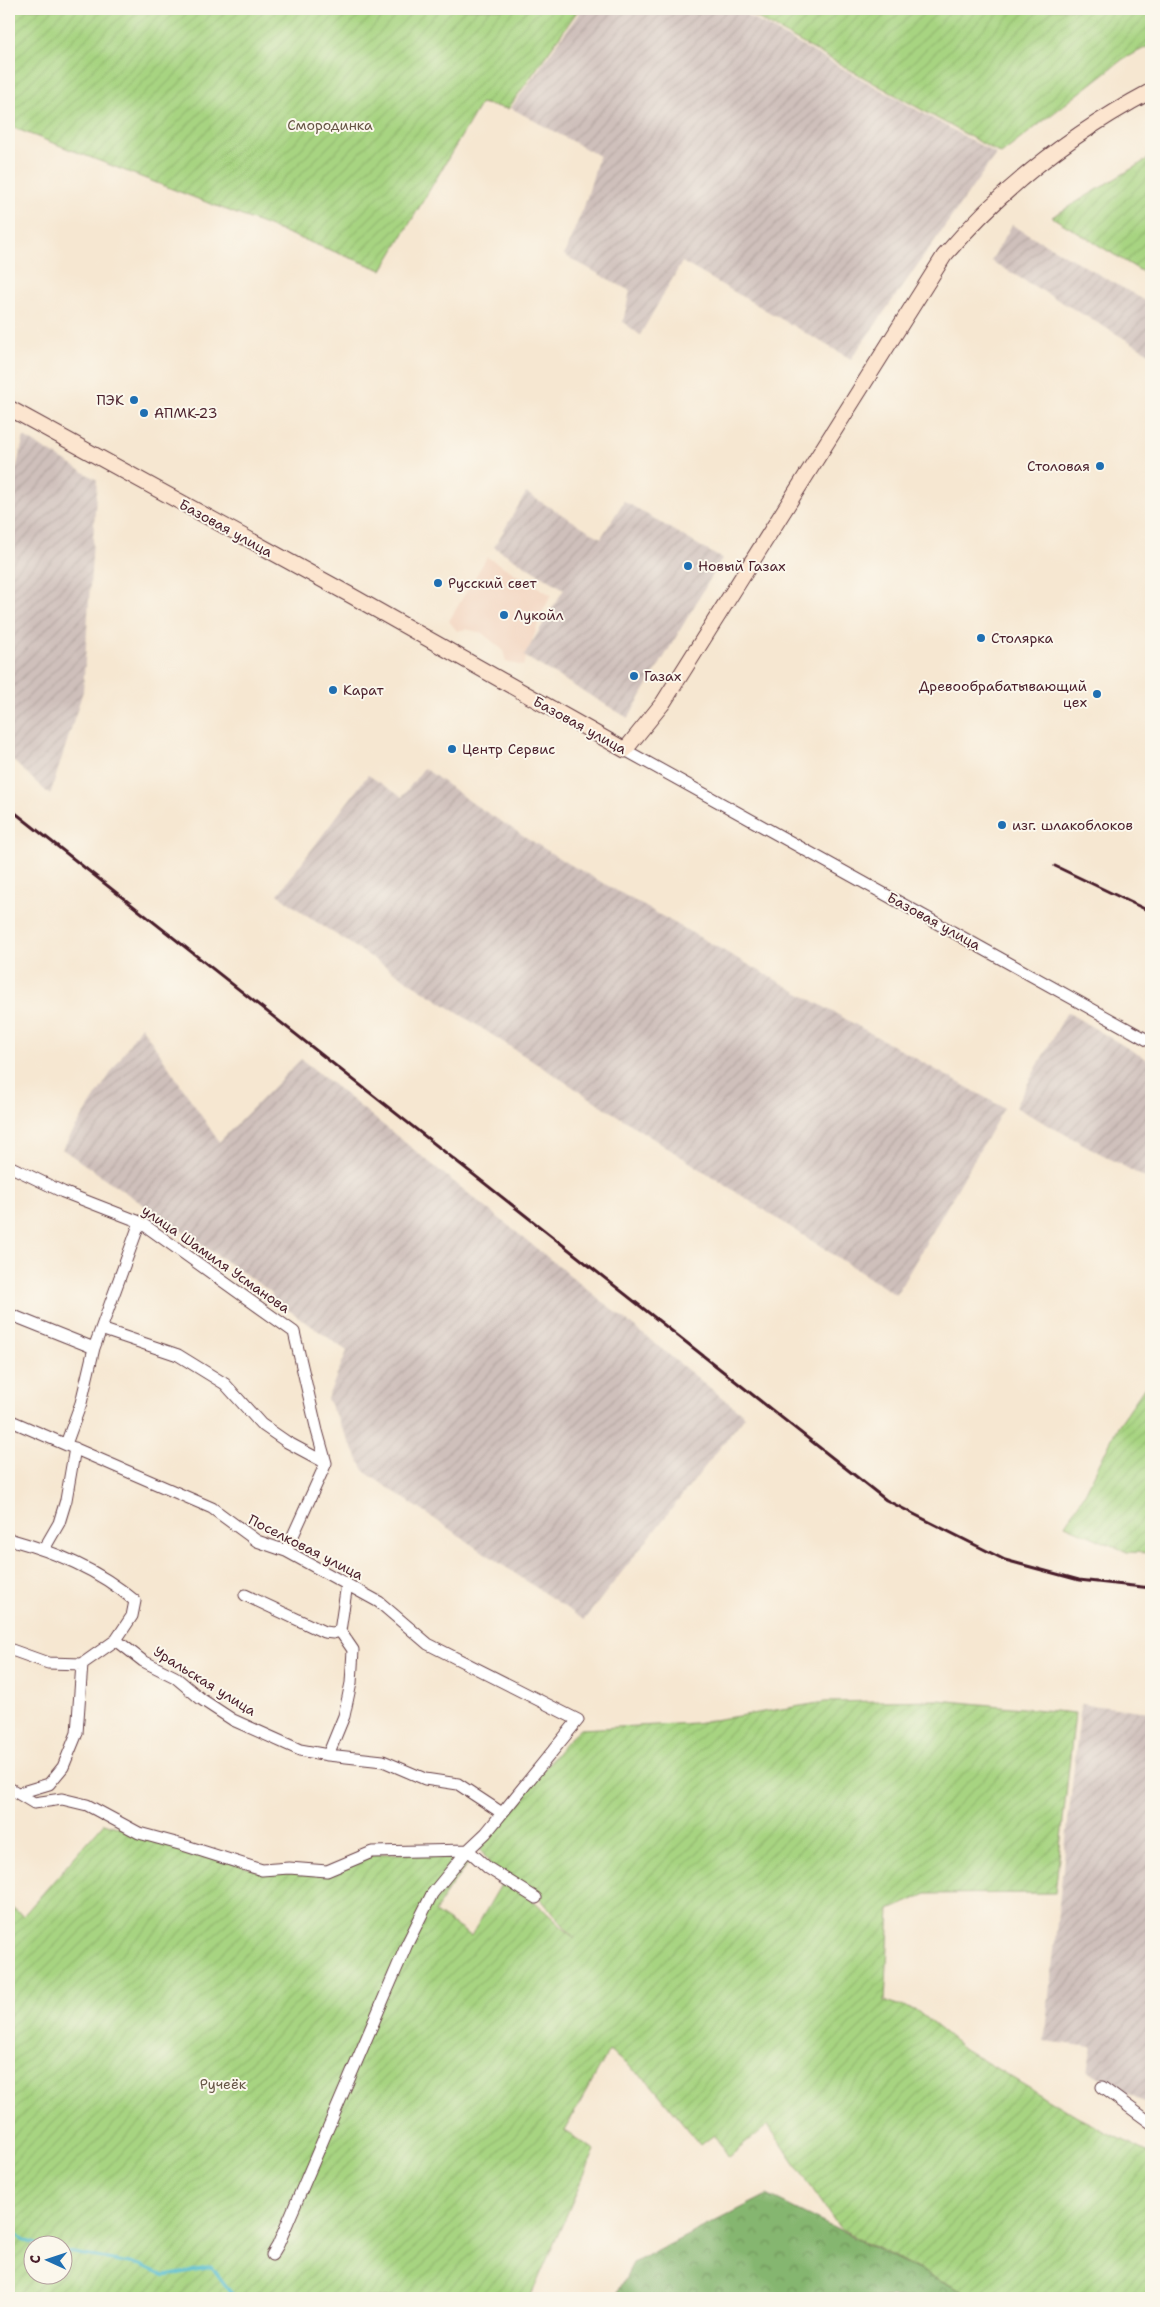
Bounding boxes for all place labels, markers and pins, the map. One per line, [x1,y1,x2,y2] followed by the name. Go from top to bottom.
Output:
[97,391,124,409] place label: ПЭК
[128,394,140,406] marker: ПЭК
[154,404,217,422] place label: АПМК-23
[138,407,150,419] marker: АПМК-23
[1027,457,1090,475] place label: Столовая
[1094,460,1106,472] marker: Столовая
[698,557,786,575] place label: Новый Газах
[682,560,694,572] marker: Новый Газах
[448,574,537,592] place label: Русский свет
[432,577,444,589] marker: Русский свет
[514,606,564,624] place label: Лукойл
[498,609,510,621] marker: Лукойл
[991,629,1054,647] place label: Столярка
[975,632,987,644] marker: Столярка
[644,667,681,685] place label: Газах
[628,670,640,682] marker: Газах
[919,677,1087,711] place label: Древообрабатывающий цех
[343,681,384,699] place label: Карат
[327,684,339,696] marker: Карат
[1091,688,1103,700] marker: Древообрабатывающий цех
[462,740,555,758] place label: Центр Сервис
[446,743,458,755] marker: Центр Сервис
[1012,816,1133,834] place label: изг. шлакоблоков
[996,819,1008,831] marker: изг. шлакоблоков

